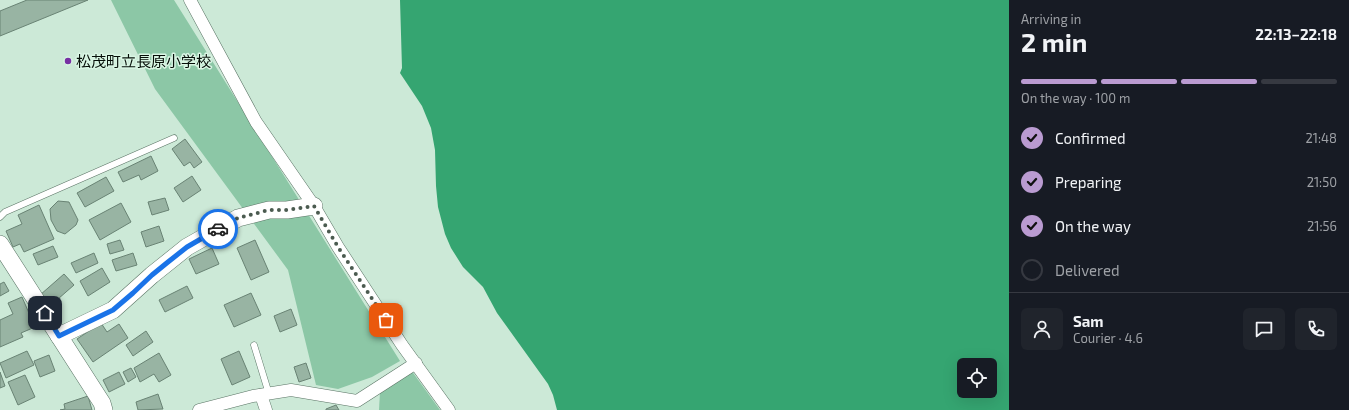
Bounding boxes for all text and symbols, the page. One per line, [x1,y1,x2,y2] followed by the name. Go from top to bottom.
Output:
[1021,11,1081,27] text: Arriving in
[1255,25,1337,43] text: 22:13–22:18
[1021,26,1087,57] text: 2 min
[76,52,211,70] place label: 松茂町立長原小学校
[63,56,73,66] marker: 松茂町立長原小学校
[1021,90,1130,106] text: On the way · 100 m
[1021,127,1043,149] icon: check
[1055,129,1126,147] text: Confirmed
[1306,130,1337,146] text: 21:48
[1021,171,1043,193] icon: check
[1055,173,1121,191] text: Preparing
[1307,174,1337,190] text: 21:50
[198,209,238,249] courier
[1021,215,1043,237] icon: check
[1055,217,1131,235] text: On the way
[207,218,229,240] icon: car
[1307,218,1337,234] text: 21:56
[1055,261,1120,279] text: Delivered
[28,296,62,330] pin
[34,302,56,324] icon: home
[369,303,403,337] pin
[1021,308,1063,350] button: person
[1243,308,1285,350] button: chat
[1295,308,1337,350] button: phone
[375,309,397,331] icon: bag
[1073,312,1104,330] text: Sam
[1073,330,1143,346] text: Courier · 4.6
[957,358,997,398] map controls
[957,358,997,398] button: locate

